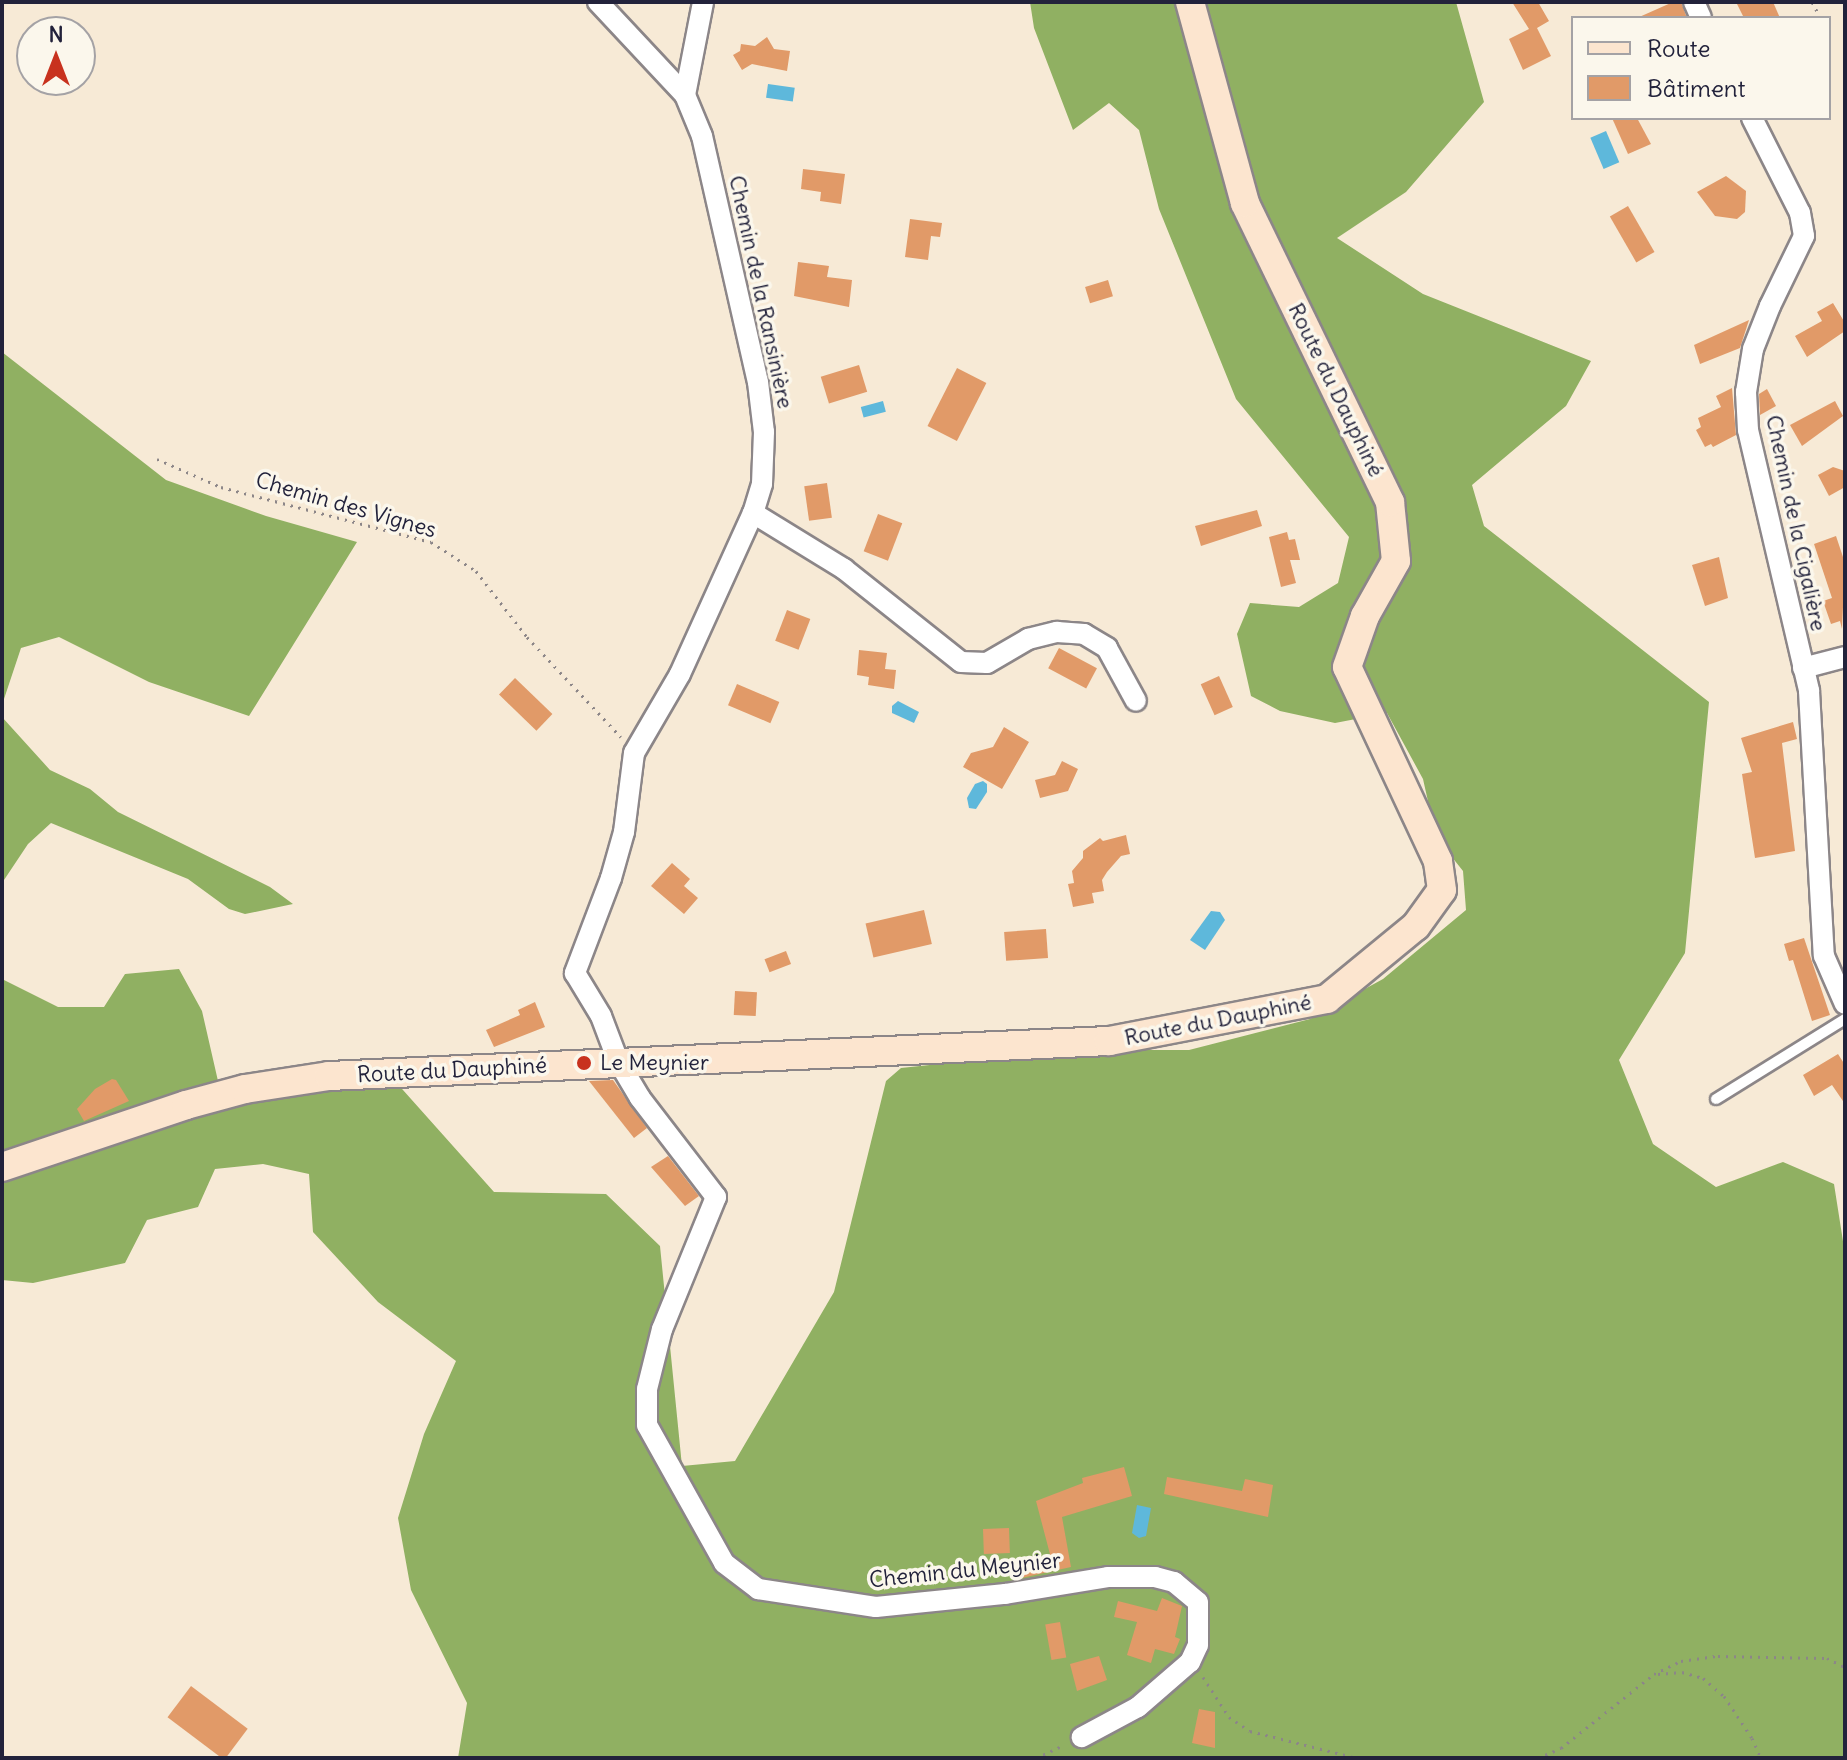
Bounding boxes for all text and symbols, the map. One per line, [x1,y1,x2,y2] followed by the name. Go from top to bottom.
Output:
[16,16,96,96] north arrow
[1571,16,1831,120] legend
[48,20,64,48] text: N
[1647,33,1710,63] text: Route
[1647,73,1746,103] text: Bâtiment
[723,173,799,411] street label: Chemin de la Ransinière
[1282,299,1390,481] street label: Route du Dauphiné
[1760,413,1832,633] street label: Chemin de la Cigalière
[253,467,439,543] street label: Chemin des Vignes
[1122,989,1314,1051] street label: Route du Dauphiné
[600,1050,709,1076] place label: Le Meynier
[356,1052,548,1088] street label: Route du Dauphiné
[575,1054,593,1072] marker: Le Meynier
[868,1547,1062,1593] street label: Chemin du Meynier

